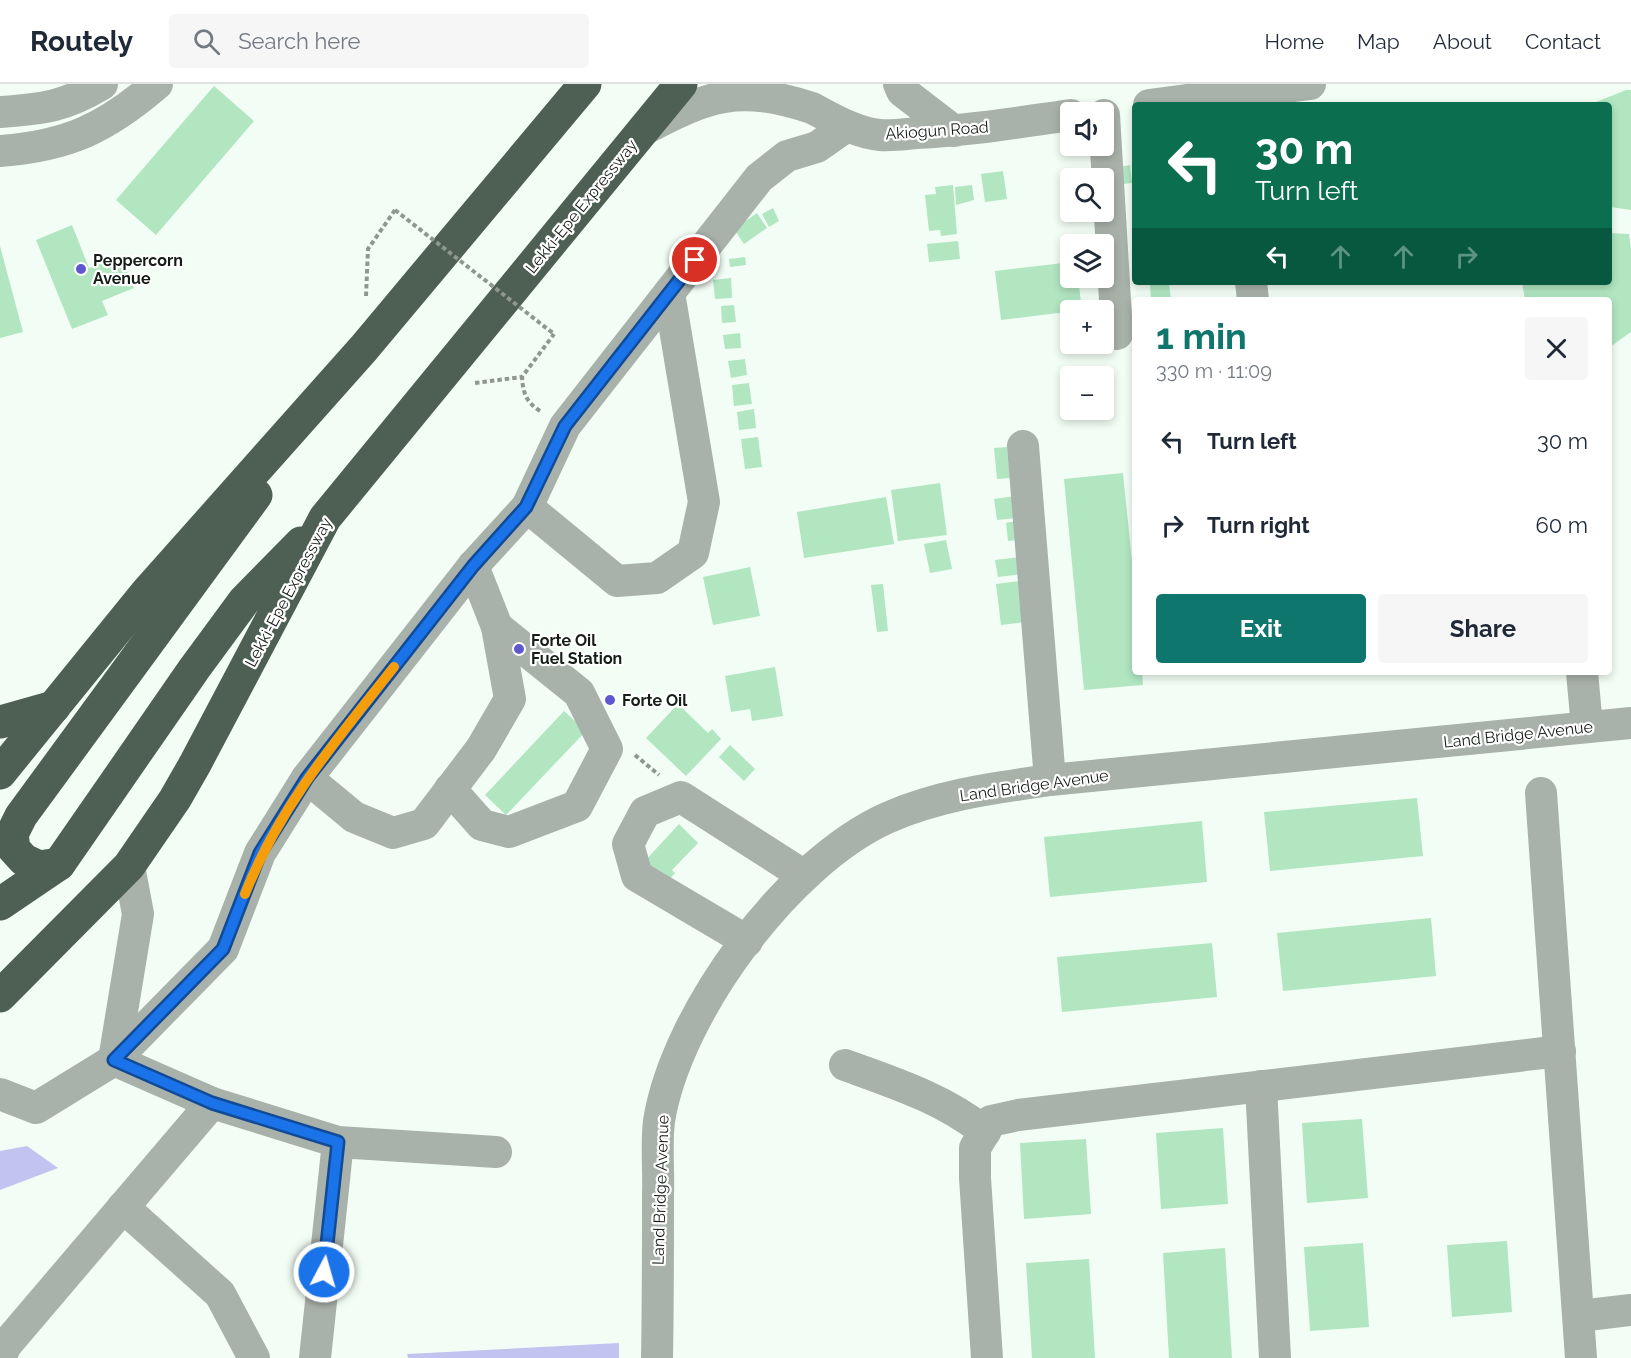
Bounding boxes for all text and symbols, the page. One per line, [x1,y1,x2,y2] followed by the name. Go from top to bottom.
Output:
[169,14,589,68] search box
[30,25,133,58] text: Routely
[190,25,223,58] icon: search
[238,28,360,54] text: Search here
[1265,29,1324,54] text: Home
[1357,29,1400,54] text: Map
[1433,29,1492,54] text: About
[1525,29,1601,54] text: Contact
[1060,102,1114,420] map controls
[1060,102,1114,156] button: sound
[885,117,989,144] street label: Akiogun Road
[1255,125,1353,174] text: 30 m
[1156,126,1234,204] icon: left
[522,135,641,277] street label: Lekki-Epe Expressway
[1060,168,1114,222] button: search
[1255,175,1358,206] text: Turn left
[669,234,720,285] pin
[1060,234,1114,288] button: layers
[1261,240,1294,273] icon: left
[1324,240,1357,273] icon: ahead
[1387,240,1420,273] icon: ahead
[1450,240,1483,273] icon: right
[678,243,711,276] icon: arrive
[93,251,183,288] place label: Peppercorn Avenue
[74,262,88,276] marker: Peppercorn Avenue
[1060,300,1114,354] button: +
[1156,315,1247,357] text: 1 min
[1525,317,1588,380] button: close
[1156,359,1272,383] text: 330 m · 11:09
[1060,366,1114,420] button: −
[1156,425,1189,458] icon: left
[1207,428,1297,454] text: Turn left
[1537,428,1588,454] text: 30 m
[1156,509,1189,542] icon: right
[1207,512,1310,538] text: Turn right
[1535,512,1588,538] text: 60 m
[241,514,336,670] street label: Lekki-Epe Expressway
[1156,594,1366,663] button: Exit
[1378,594,1588,663] button: Share
[531,631,622,668] place label: Forte Oil Fuel Station
[512,642,526,656] marker: Forte Oil Fuel Station
[622,691,688,710] place label: Forte Oil
[603,693,617,707] marker: Forte Oil
[1442,717,1594,752] street label: Land Bridge Avenue
[958,766,1110,805] street label: Land Bridge Avenue
[648,1115,673,1265] street label: Land Bridge Avenue
[292,1240,356,1304] position arrow

